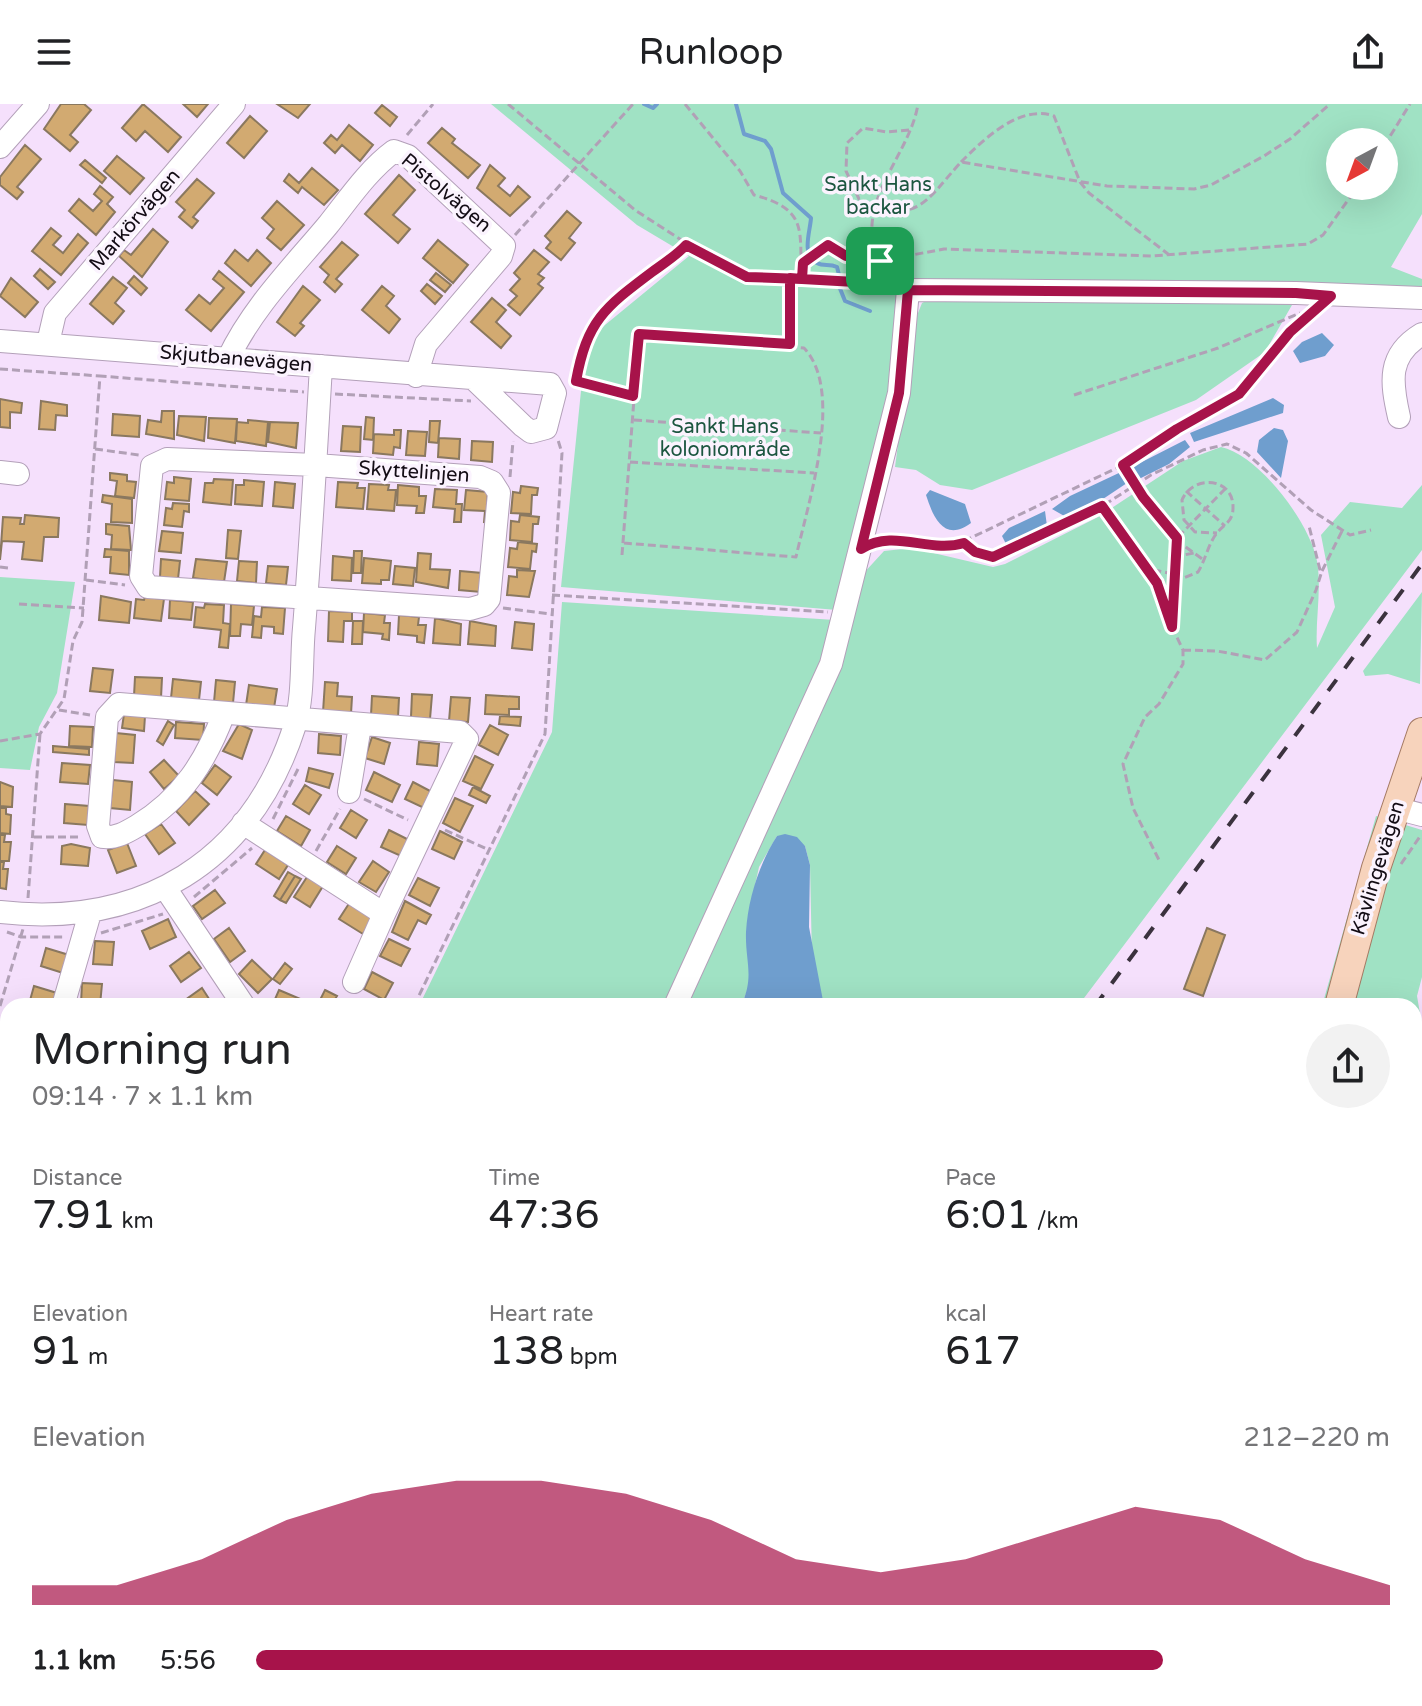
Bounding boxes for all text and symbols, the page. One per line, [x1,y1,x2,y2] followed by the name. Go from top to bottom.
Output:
[32,30,76,74] icon: menu
[1346,30,1390,74] icon: share
[639,31,783,74] text: Runloop
[1326,128,1398,200] north arrow
[1326,128,1398,200] map controls
[396,148,496,238] street label: Pistolvägen
[84,164,186,276] street label: Markörvägen
[824,173,932,220] park label: Sankt Hans backar
[846,227,914,295] pin
[858,239,902,283] icon: arrive
[159,340,313,378] street label: Skjutbanevägen
[660,415,790,462] park label: Sankt Hans koloniområde
[358,456,470,488] street label: Skyttelinjen
[1346,798,1410,938] street label: Kävlingevägen
[32,1024,292,1077] text: Morning run
[1306,1024,1390,1108] button: share
[32,1081,253,1112] text: 09:14 · 7 × 1.1 km
[32,1165,123,1191] text: Distance
[489,1165,540,1191] text: Time
[945,1165,996,1191] text: Pace
[32,1191,116,1239] text: 7.91
[489,1191,600,1239] text: 47:36
[945,1191,1031,1239] text: 6:01
[116,1208,154,1234] text: km
[1031,1208,1079,1234] text: /km
[32,1301,128,1327] text: Elevation
[489,1301,594,1327] text: Heart rate
[945,1301,987,1327] text: kcal
[32,1327,82,1375] text: 91
[489,1327,564,1375] text: 138
[945,1327,1021,1375] text: 617
[82,1344,108,1370] text: m
[564,1344,618,1370] text: bpm
[32,1422,146,1453] text: Elevation
[1244,1422,1390,1453] text: 212–220 m
[32,1645,116,1676] text: 1.1 km
[160,1645,216,1676] text: 5:56

